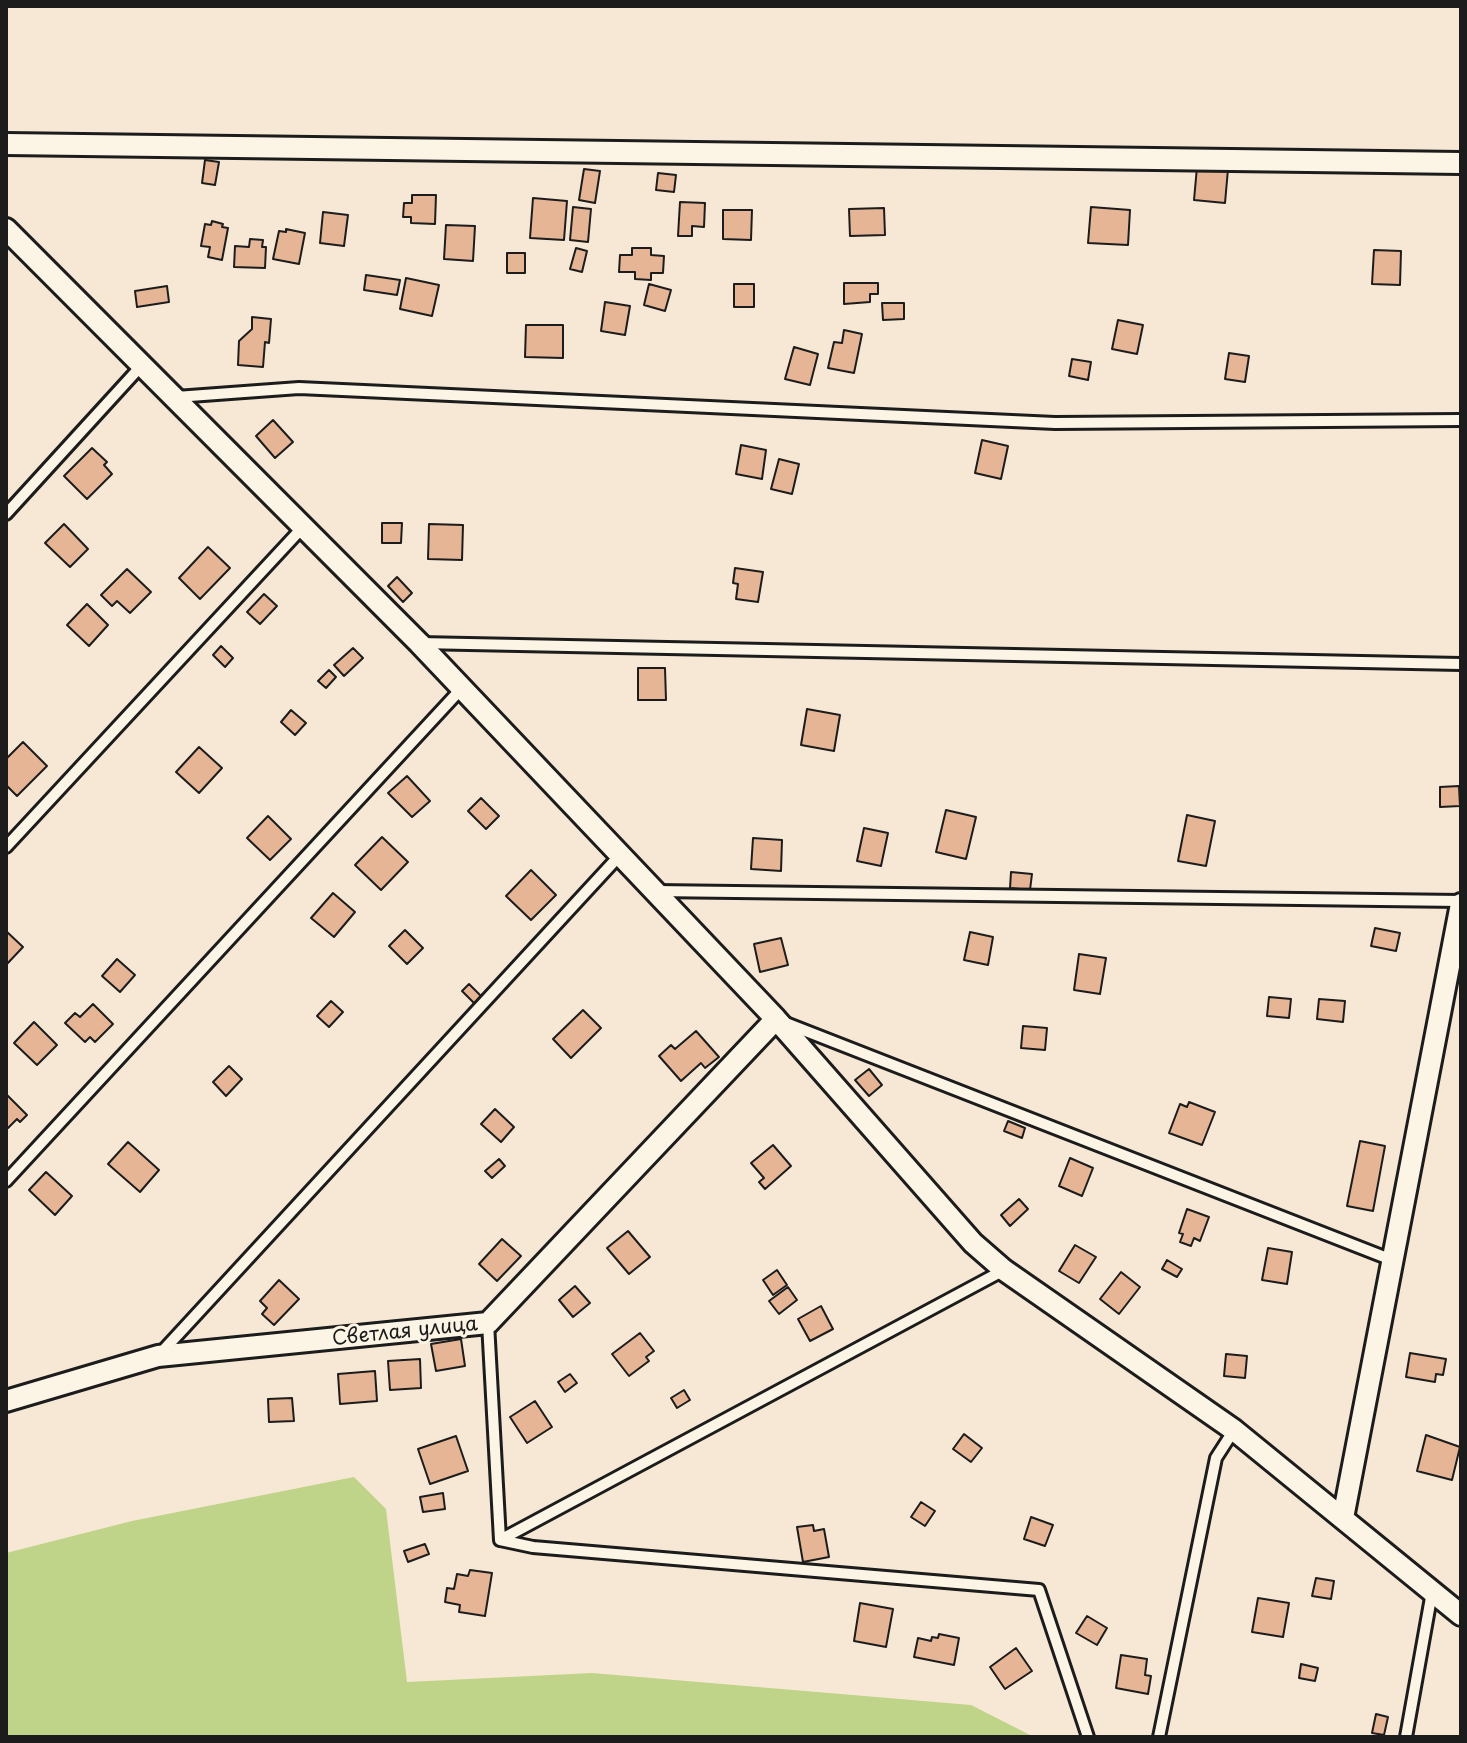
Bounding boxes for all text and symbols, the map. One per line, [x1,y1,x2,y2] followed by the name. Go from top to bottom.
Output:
[331,1312,479,1352] street label: Светлая улица

